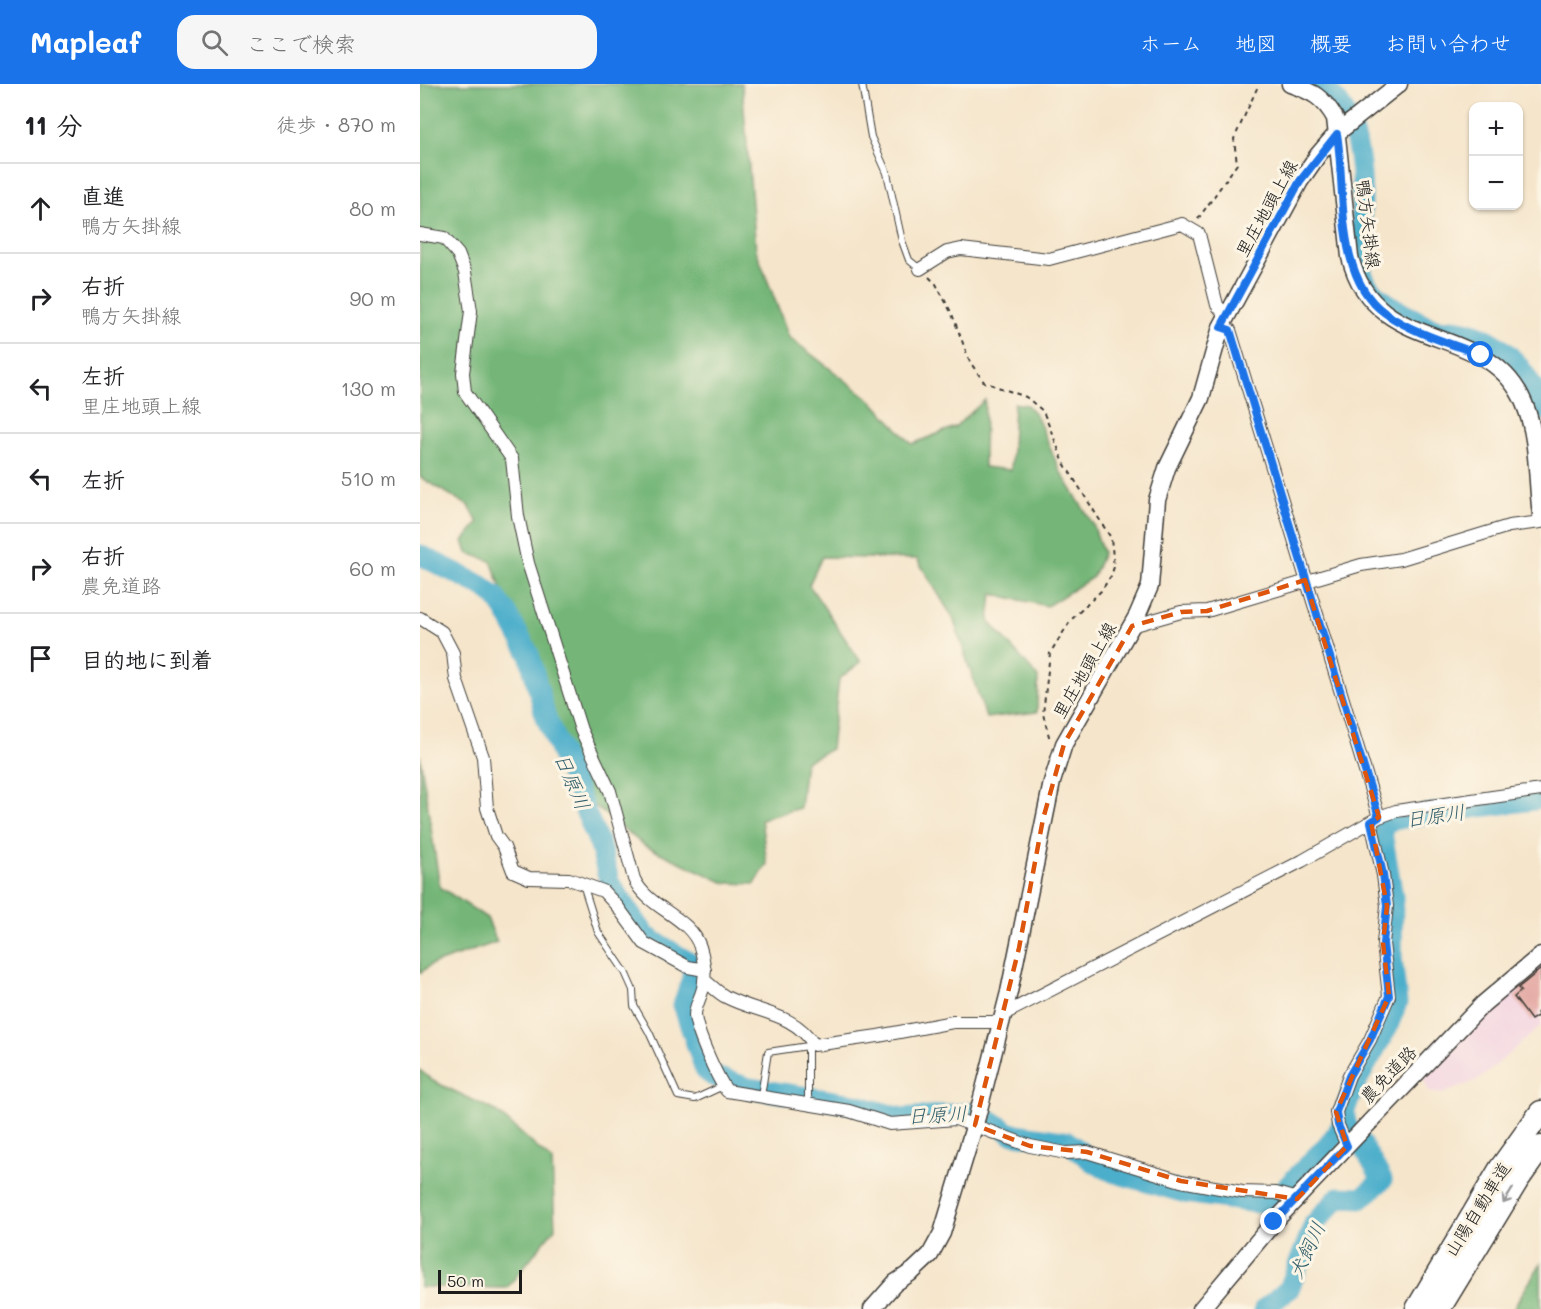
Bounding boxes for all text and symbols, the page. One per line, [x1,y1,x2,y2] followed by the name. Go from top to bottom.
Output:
[177,15,597,69] search box
[30,24,141,60] text: Mapleaf
[198,26,231,59] icon: search
[246,29,356,58] text: ここで検索
[1140,29,1202,56] text: ホーム
[1235,29,1277,56] text: 地図
[1310,29,1352,56] text: 概要
[1385,29,1511,56] text: お問い合わせ
[1469,102,1523,210] map controls
[1469,102,1523,156] button: +
[24,108,82,142] text: 11 分
[277,111,396,137] text: 徒歩 · 870 m
[1229,155,1303,261] street label: 里庄地頭上線
[1469,156,1523,210] button: −
[1352,178,1386,270] street label: 鴨方矢掛線
[81,181,125,210] text: 直進
[24,192,57,225] icon: ahead
[349,195,396,221] text: 80 m
[81,212,181,238] text: 鴨方矢掛線
[81,271,125,300] text: 右折
[24,282,57,315] icon: right
[350,285,396,311] text: 90 m
[81,302,181,328] text: 鴨方矢掛線
[1467,341,1493,367] route start
[81,361,125,390] text: 左折
[24,372,57,405] icon: left
[341,375,396,401] text: 130 m
[81,392,201,418] text: 里庄地頭上線
[24,462,57,495] icon: left
[81,465,125,494] text: 左折
[341,465,396,491] text: 510 m
[81,541,125,570] text: 右折
[24,552,57,585] icon: right
[349,555,396,581] text: 60 m
[81,572,161,598] text: 農免道路
[1047,617,1121,723] street label: 里庄地頭上線
[24,642,57,675] icon: arrive
[81,645,213,674] text: 目的地に到着
[549,748,597,814] water label: 日原川
[1403,798,1467,832] water label: 日原川
[1354,1040,1422,1108] street label: 農免道路
[906,1099,968,1129] water label: 日原川
[1438,1157,1516,1261] street label: 山陽自動車道
[1502,1187,1515,1204] one-way arrow
[1260,1208,1286,1234] route end
[1282,1217,1330,1283] water label: 犬飼川
[438,1267,522,1294] scale bar
[447,1270,484,1291] text: 50 m

